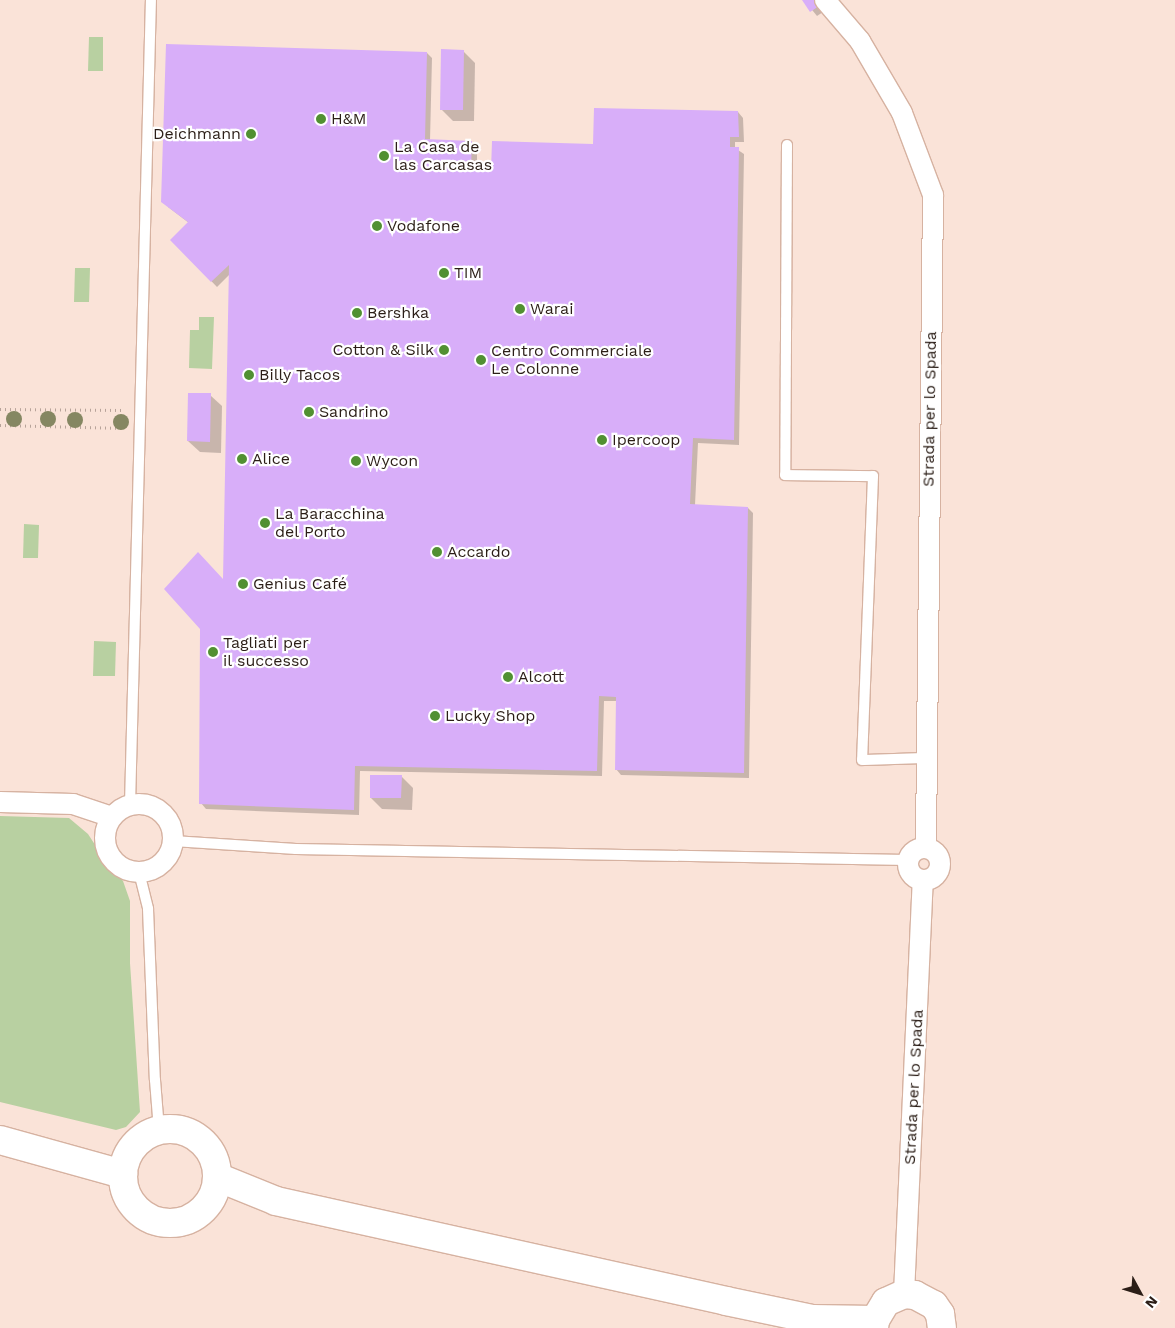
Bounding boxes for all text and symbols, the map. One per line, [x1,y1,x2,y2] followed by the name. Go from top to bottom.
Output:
[331,109,366,129] place label: H&M
[315,113,327,125] marker: H&M
[153,124,241,144] place label: Deichmann
[245,128,257,140] marker: Deichmann
[394,137,492,175] place label: La Casa de las Carcasas
[378,150,390,162] marker: La Casa de las Carcasas
[387,216,460,236] place label: Vodafone
[371,220,383,232] marker: Vodafone
[454,263,482,283] place label: TIM
[438,267,450,279] marker: TIM
[530,299,573,319] place label: Warai
[367,303,429,323] place label: Bershka
[514,303,526,315] marker: Warai
[351,307,363,319] marker: Bershka
[919,331,941,487] street label: Strada per lo Spada
[332,340,434,360] place label: Cotton & Silk
[491,341,652,379] place label: Centro Commerciale Le Colonne
[438,344,450,356] marker: Cotton & Silk
[475,354,487,366] marker: Centro Commerciale Le Colonne
[259,365,341,385] place label: Billy Tacos
[243,369,255,381] marker: Billy Tacos
[319,402,388,422] place label: Sandrino
[303,406,315,418] marker: Sandrino
[612,430,680,450] place label: Ipercoop
[596,434,608,446] marker: Ipercoop
[252,449,290,469] place label: Alice
[366,451,418,471] place label: Wycon
[236,453,248,465] marker: Alice
[350,455,362,467] marker: Wycon
[275,504,385,542] place label: La Baracchina del Porto
[259,517,271,529] marker: La Baracchina del Porto
[447,542,510,562] place label: Accardo
[431,546,443,558] marker: Accardo
[253,574,347,594] place label: Genius Café
[237,578,249,590] marker: Genius Café
[223,633,310,671] place label: Tagliati per il successo
[207,646,219,658] marker: Tagliati per il successo
[518,667,564,687] place label: Alcott
[502,671,514,683] marker: Alcott
[445,706,536,726] place label: Lucky Shop
[429,710,441,722] marker: Lucky Shop
[900,1008,928,1166] street label: Strada per lo Spada
[1115,1268,1165,1318] north arrow
[1142,1293,1161,1312] text: N

